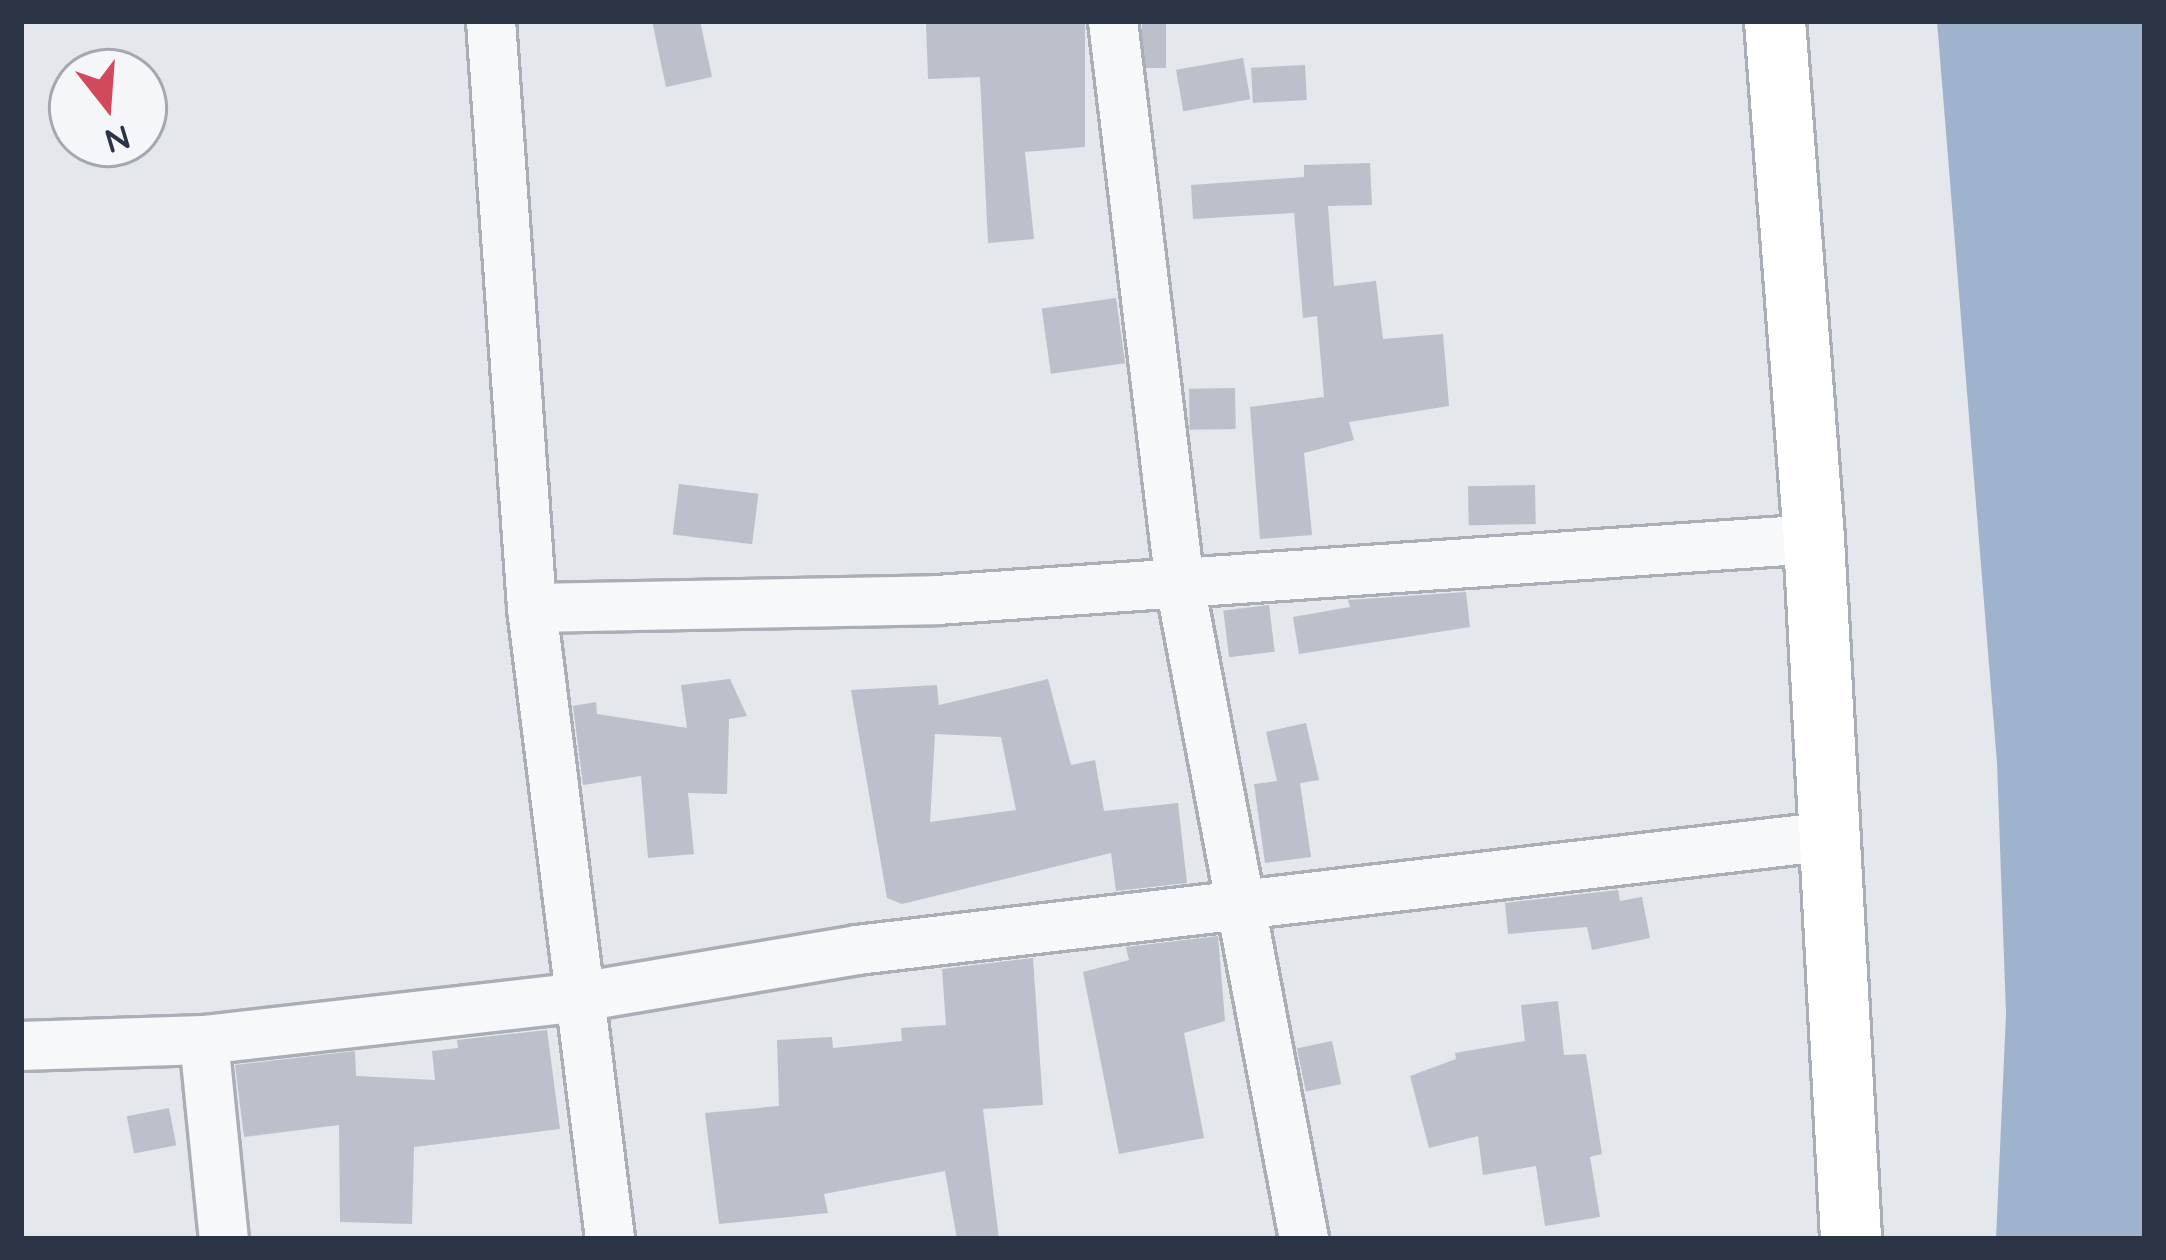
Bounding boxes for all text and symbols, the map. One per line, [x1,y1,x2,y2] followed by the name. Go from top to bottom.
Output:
[48,48,168,168] north arrow
[100,117,135,163] text: N

